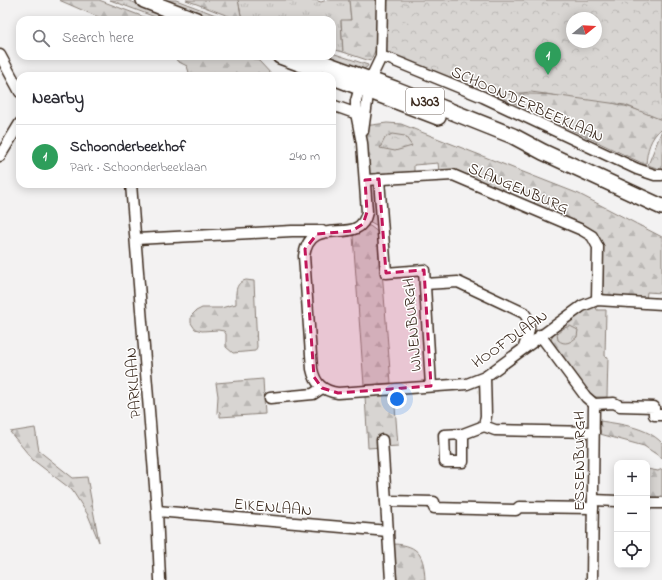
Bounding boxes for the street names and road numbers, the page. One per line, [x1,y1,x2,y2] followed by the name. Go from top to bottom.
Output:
[447,60,607,149] street label: SCHOONDERBEEKLAAN
[406,88,444,114] road number: N303
[464,157,572,221] street label: SLANGENBURG
[397,277,429,373] street label: WIJENBURGH
[467,304,553,375] street label: HOOFDLAAN
[120,347,148,419] street label: PARKLAAN
[568,411,592,511] street label: ESSENBURGH
[233,493,313,523] street label: EIKENLAAN

